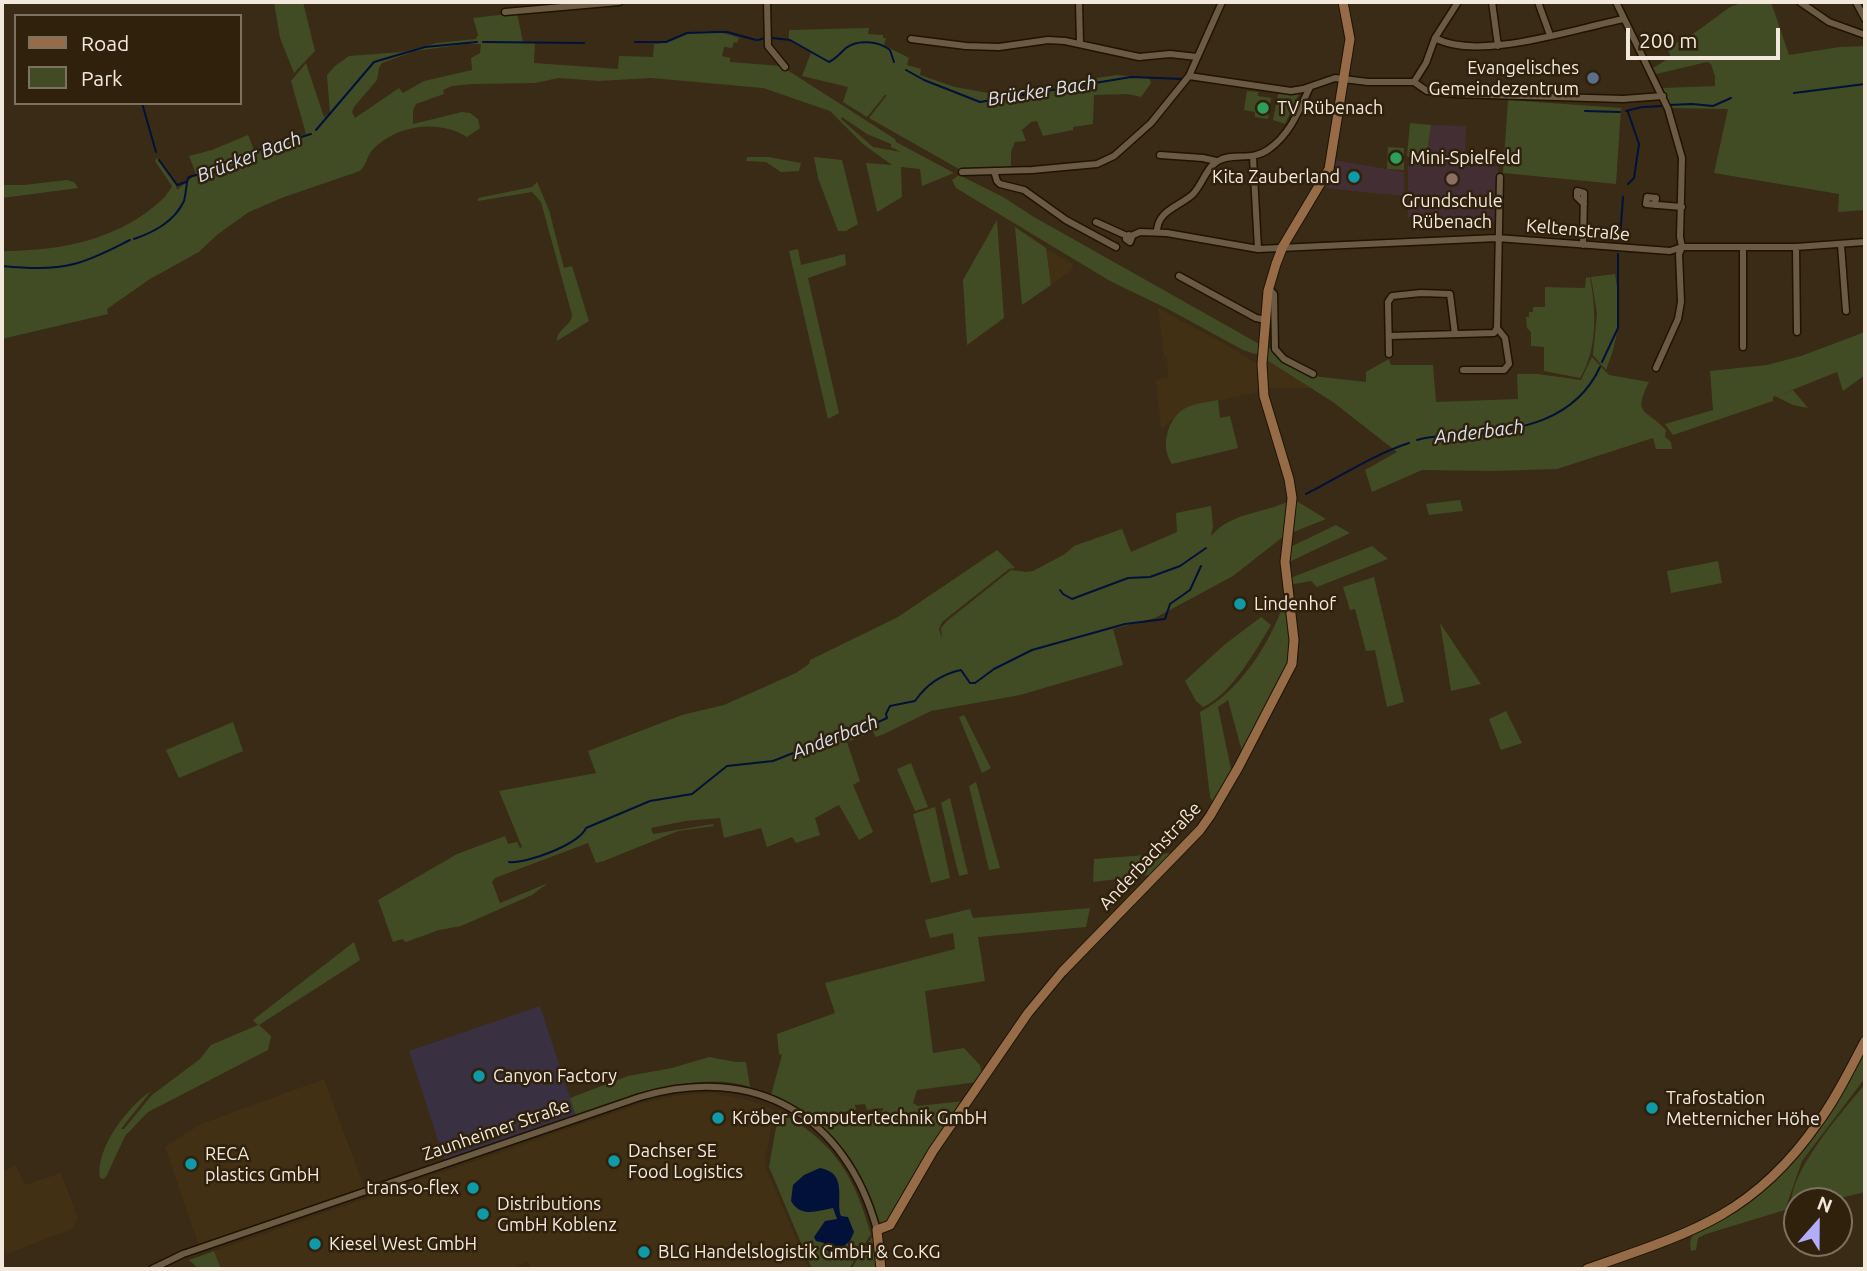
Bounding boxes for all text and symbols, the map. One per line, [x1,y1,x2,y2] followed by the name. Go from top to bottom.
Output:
[14,14,242,105] legend
[1629,14,1783,58] scale bar
[1639,28,1697,52] text: 200 m
[81,31,129,55] text: Road
[1429,57,1579,100] place label: Evangelisches Gemeindezentrum
[81,66,123,90] text: Park
[1585,70,1601,86] marker: Evangelisches Gemeindezentrum
[986,71,1098,111] water label: Brücker Bach
[1277,97,1383,119] place label: TV Rübenach
[1255,100,1271,116] marker: TV Rübenach
[194,127,304,187] water label: Brücker Bach
[1410,147,1521,169] place label: Mini-Spielfeld
[1388,150,1404,166] marker: Mini-Spielfeld
[1212,166,1340,188] place label: Kita Zauberland
[1346,169,1362,185] marker: Kita Zauberland
[1444,171,1460,187] marker: Grundschule Rübenach
[1401,190,1503,232] place label: Grundschule Rübenach
[1525,215,1631,245] street label: Keltenstraße
[1433,415,1525,449] water label: Anderbach
[1254,593,1336,615] place label: Lindenhof
[1232,596,1248,612] marker: Lindenhof
[789,710,881,764] water label: Anderbach
[1095,798,1205,914] street label: Anderbachstraße
[493,1065,617,1087] place label: Canyon Factory
[471,1068,487,1084] marker: Canyon Factory
[1666,1087,1820,1130] place label: Trafostation Metternicher Höhe
[420,1095,572,1165] street label: Zaunheimer Straße
[1644,1100,1660,1116] marker: Trafostation Metternicher Höhe
[732,1107,987,1129] place label: Kröber Computertechnik GmbH
[710,1110,726,1126] marker: Kröber Computertechnik GmbH
[628,1140,743,1182] place label: Dachser SE Food Logistics
[205,1143,320,1186] place label: RECA plastics GmbH
[606,1153,622,1169] marker: Dachser SE Food Logistics
[183,1156,199,1172] marker: RECA plastics GmbH
[366,1177,459,1199] place label: trans-o-flex
[465,1180,481,1196] marker: trans-o-flex
[1783,1187,1853,1257] north arrow
[1814,1191,1835,1217] text: N
[497,1193,617,1236] place label: Distributions GmbH Koblenz
[475,1206,491,1222] marker: Distributions GmbH Koblenz
[329,1233,477,1255] place label: Kiesel West GmbH
[307,1236,323,1252] marker: Kiesel West GmbH
[658,1241,940,1263] place label: BLG Handelslogistik GmbH & Co.KG
[636,1244,652,1260] marker: BLG Handelslogistik GmbH & Co.KG

